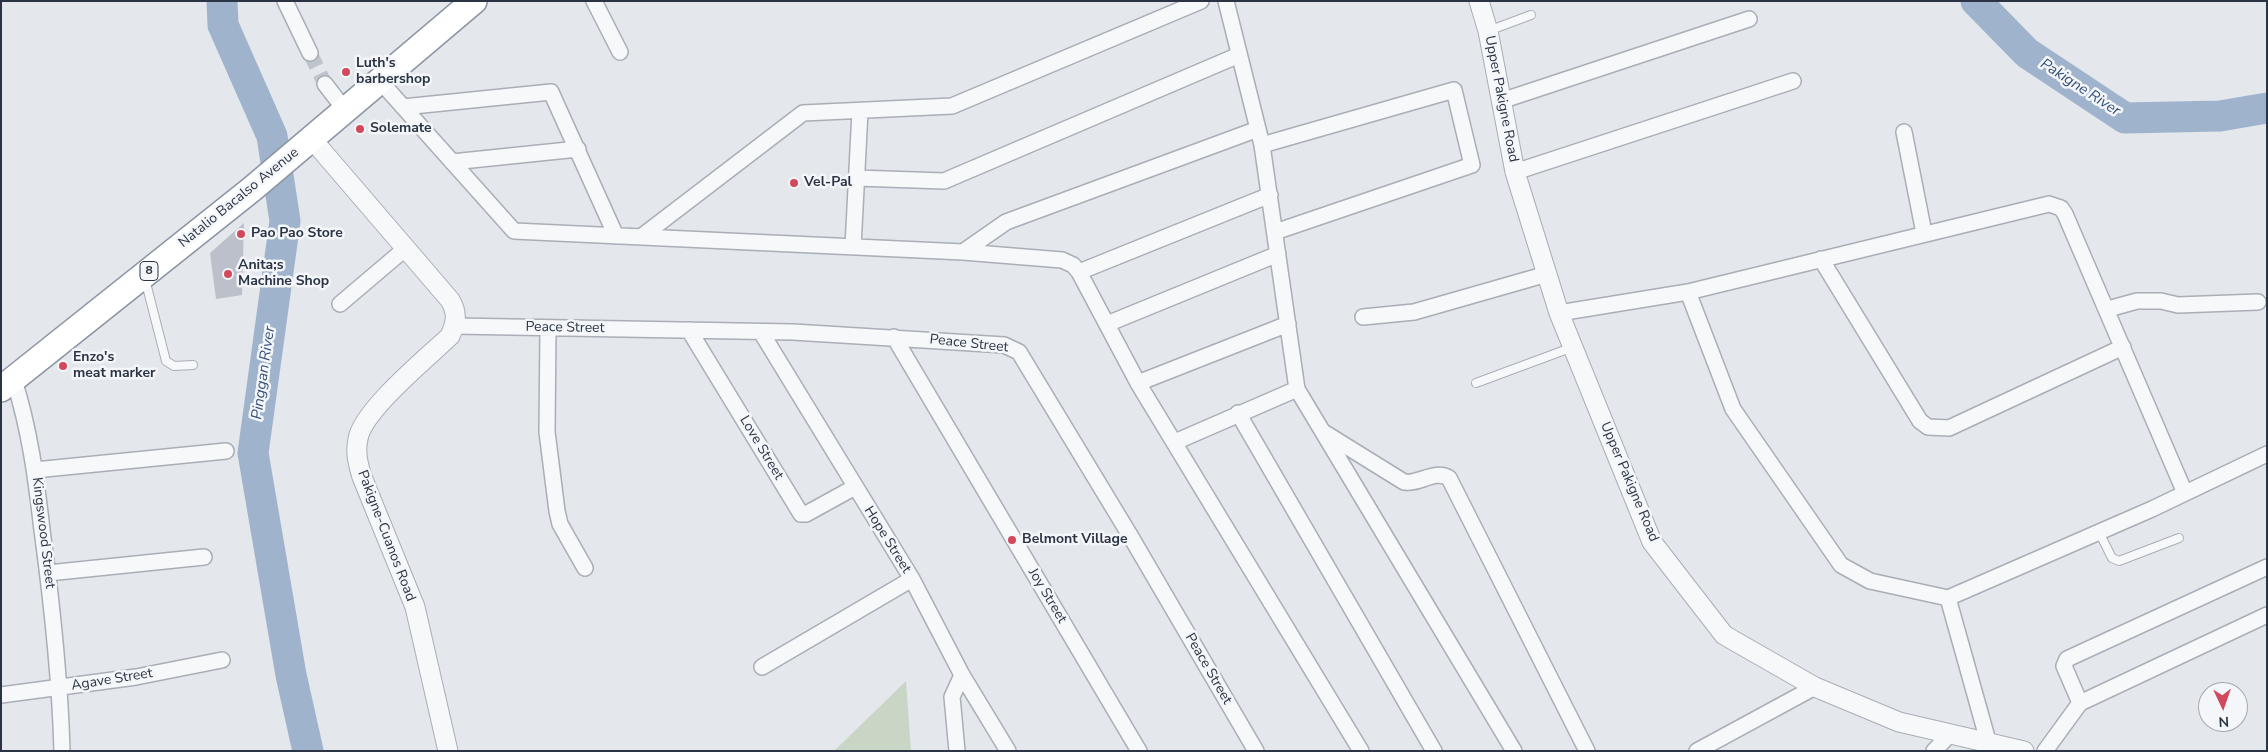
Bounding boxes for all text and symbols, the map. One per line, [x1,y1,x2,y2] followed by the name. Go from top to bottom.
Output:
[1480,34,1522,164] street label: Upper Pakigne Road
[2037,55,2123,121] water label: Pakigne River
[356,56,430,88] place label: Luth's barbershop
[340,66,352,78] marker: Luth's barbershop
[370,121,432,137] place label: Solemate
[354,123,366,135] marker: Solemate
[176,144,302,252] street label: Natalio Bacalso Avenue
[804,175,852,191] place label: Vel-Pal
[788,177,800,189] marker: Vel-Pal
[251,226,343,242] place label: Pao Pao Store
[235,228,247,240] marker: Pao Pao Store
[238,258,329,290] place label: Anita;s Machine Shop
[140,262,158,280] road number: 8
[222,268,234,280] marker: Anita;s Machine Shop
[525,319,605,337] street label: Peace Street
[249,325,279,421] water label: Pinggan River
[929,332,1009,356] street label: Peace Street
[73,350,156,382] place label: Enzo's meat marker
[57,360,69,372] marker: Enzo's meat marker
[735,413,787,483] street label: Love Street
[1596,420,1662,544] street label: Upper Pakigne Road
[353,468,419,604] street label: Pakigne-Cuanos Road
[28,476,58,590] street label: Kingswood Street
[860,503,914,577] street label: Hope Street
[1022,532,1128,548] place label: Belmont Village
[1006,534,1018,546] marker: Belmont Village
[1024,565,1070,627] street label: Joy Street
[1181,631,1235,707] street label: Peace Street
[70,665,154,695] street label: Agave Street
[2198,682,2248,732] north arrow
[2218,712,2229,731] text: N

